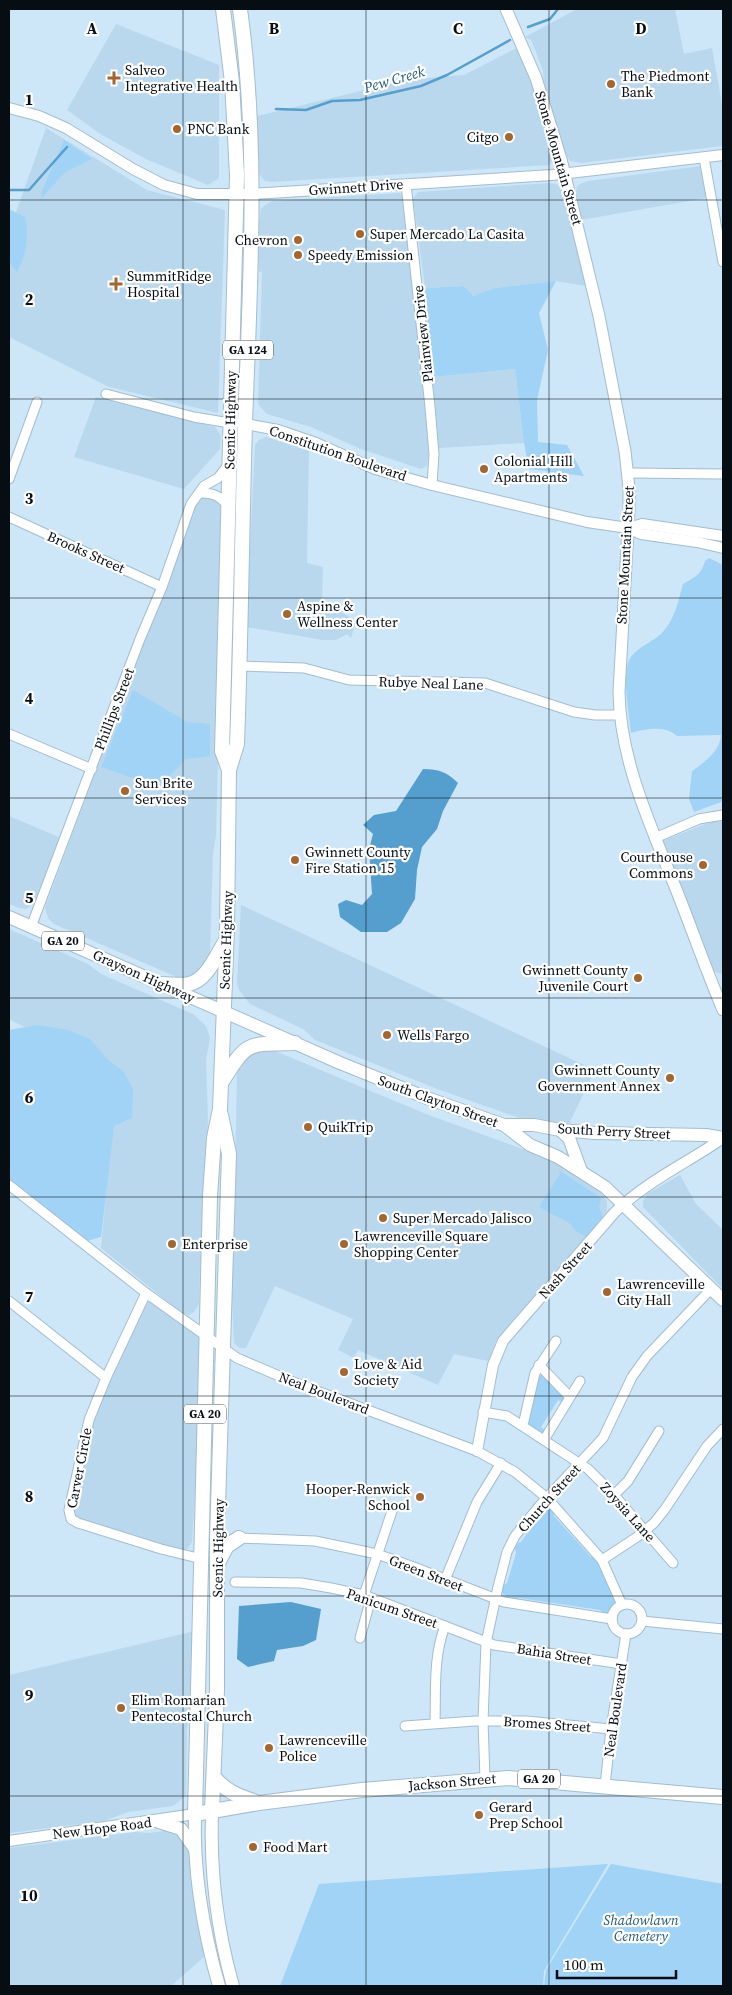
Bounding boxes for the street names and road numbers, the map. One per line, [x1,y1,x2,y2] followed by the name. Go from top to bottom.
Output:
[530,89,588,228] street label: Stone Mountain Street
[308,174,404,200] street label: Gwinnett Drive
[408,284,438,384] street label: Plainview Drive
[223,340,273,360] road number: GA 124
[219,370,241,470] street label: Scenic Highway
[267,420,409,486] street label: Constitution Boulevard
[611,485,639,625] street label: Stone Mountain Street
[44,526,128,578] street label: Brooks Street
[89,664,139,753] street label: Phillips Street
[378,671,484,695] street label: Rubye Neal Lane
[214,889,238,990] street label: Scenic Highway
[42,931,84,950] road number: GA 20
[90,945,199,1008] street label: Grayson Highway
[375,1070,501,1132] street label: South Clayton Street
[557,1118,671,1144] street label: South Perry Street
[534,1237,596,1303] street label: Nash Street
[276,1367,372,1419] street label: Neal Boulevard
[184,1405,226,1424] road number: GA 20
[61,1426,97,1510] street label: Carver Circle
[513,1459,585,1537] street label: Church Street
[596,1478,660,1546] street label: Zoysia Lane
[207,1498,229,1598] street label: Scenic Highway
[386,1550,466,1596] street label: Green Street
[344,1583,441,1633] street label: Panicum Street
[515,1638,593,1670] street label: Bahia Street
[598,1662,632,1758] street label: Neal Boulevard
[503,1711,592,1737] street label: Bromes Street
[406,1768,497,1796] street label: Jackson Street
[518,1770,560,1788] road number: GA 20
[51,1812,153,1844] street label: New Hope Road

